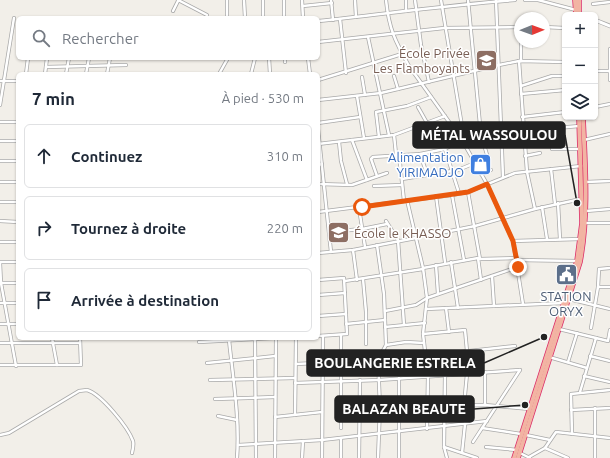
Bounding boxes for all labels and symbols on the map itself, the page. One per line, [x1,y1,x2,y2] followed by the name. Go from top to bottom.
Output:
[514,12,550,48] north arrow
[373,45,470,75] place label: École Privée Les Flamboyants
[473,47,499,73] school or university icon: École Privée Les Flamboyants
[413,122,565,148] callout: MÉTAL WASSOULOU
[421,126,557,143] text: MÉTAL WASSOULOU
[388,150,464,179] place label: Alimentation YIRIMADJO
[467,151,493,177] shop icon: Alimentation YIRIMADJO
[353,198,371,216] route start
[325,220,351,246] school or university icon: École le KHASSO
[354,225,451,240] place label: École le KHASSO
[509,258,527,276] route end
[553,261,579,287] public building icon: STATION ORYX
[541,289,591,318] place label: STATION ORYX
[307,350,484,376] callout: BOULANGERIE ESTRELA
[314,355,476,371] text: BOULANGERIE ESTRELA
[335,396,474,422] callout: BALAZAN BEAUTE
[342,401,466,417] text: BALAZAN BEAUTE

